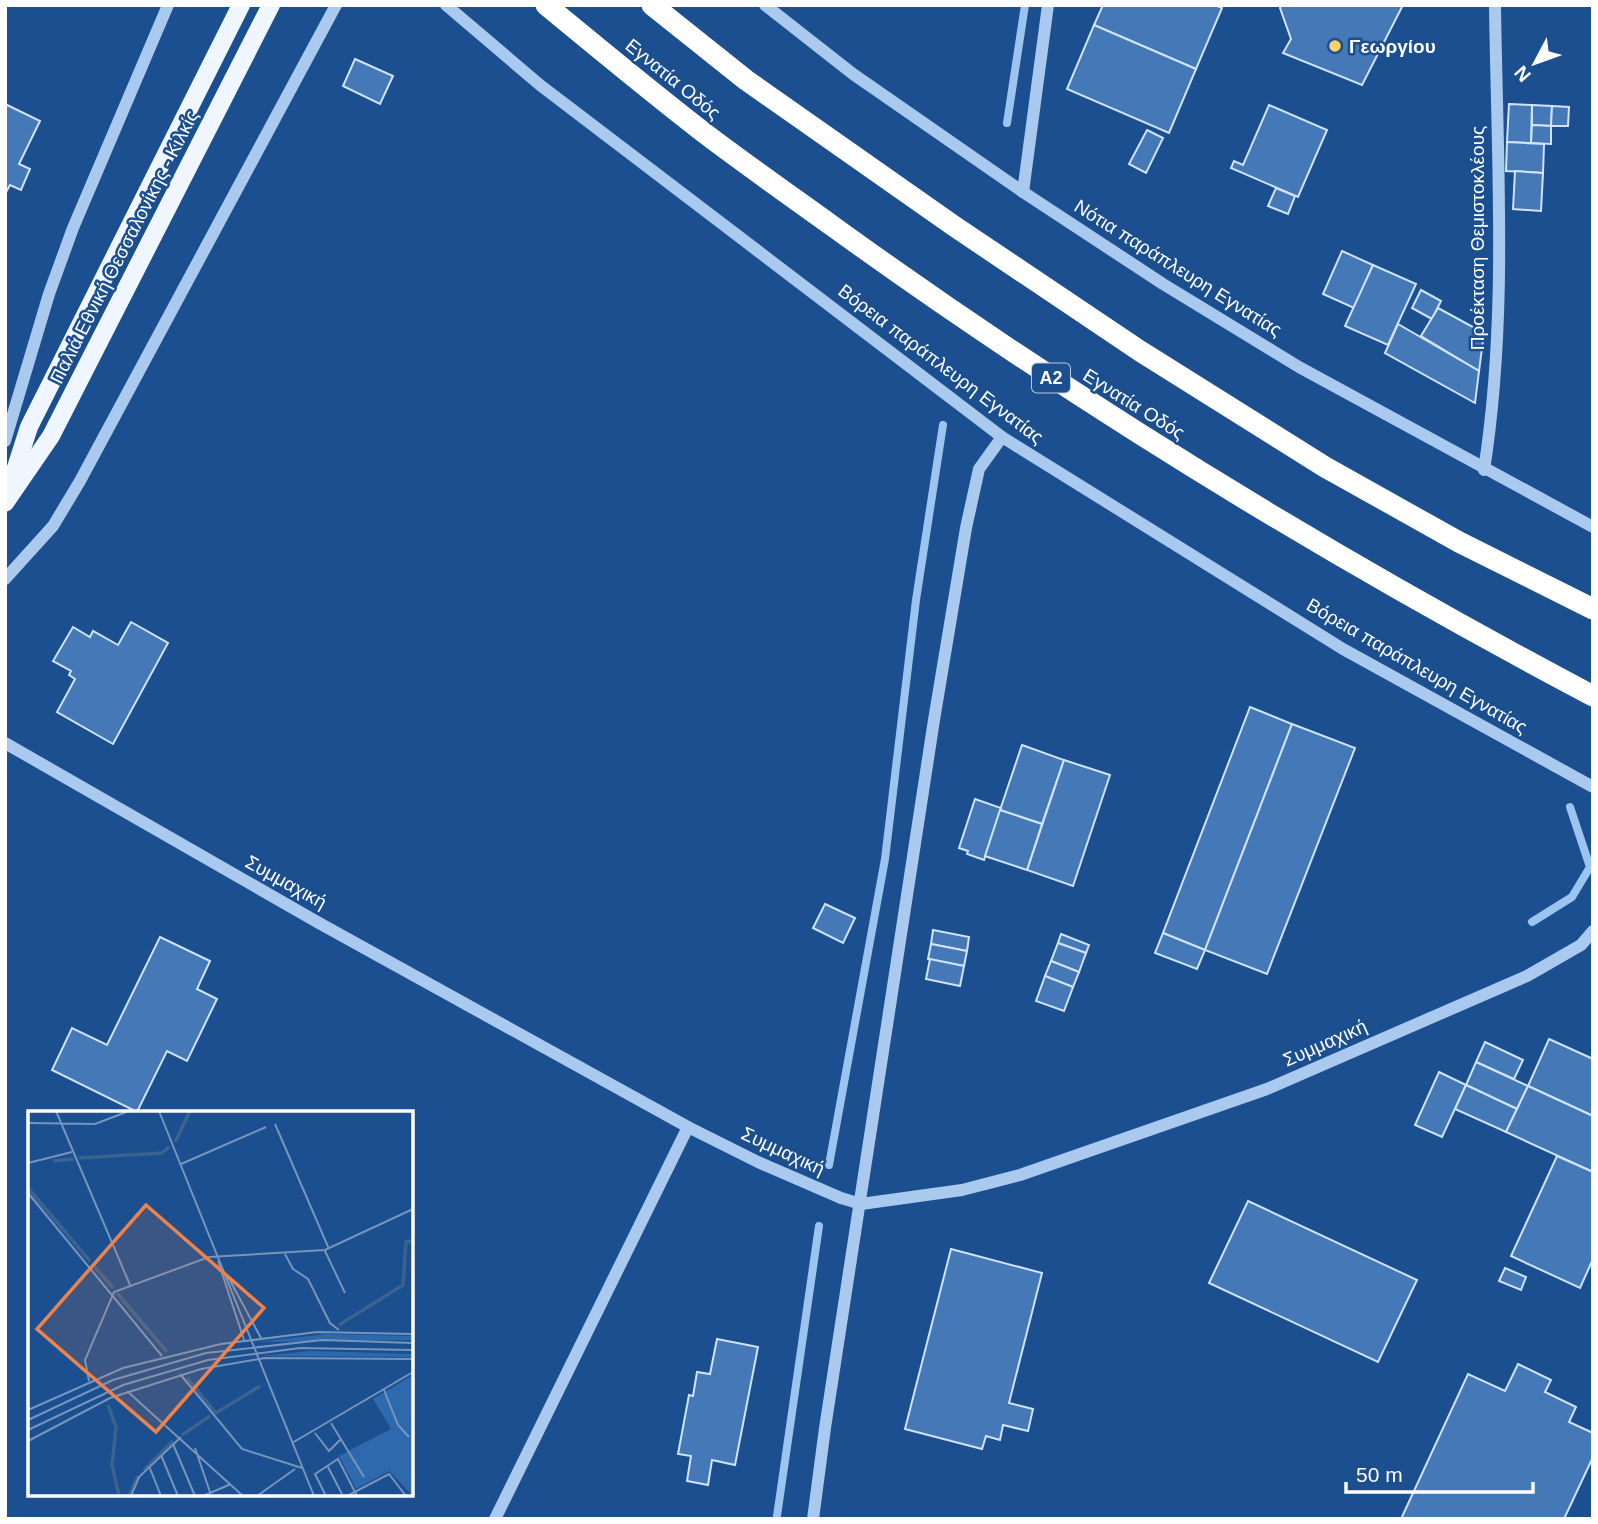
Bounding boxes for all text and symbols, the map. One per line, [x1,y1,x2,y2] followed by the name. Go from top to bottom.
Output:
[1500,28,1570,98] north arrow
[621,34,725,124] street label: Εγνατία Οδός
[1349,36,1436,57] place label: Γεωργίου
[1327,38,1343,54] marker: Γεωργίου
[1510,62,1535,86] text: N
[46,107,202,387] street label: Παλιά Εθνική Θεσσαλονίκης - Κιλκίς
[1467,126,1488,350] street label: Προέκταση Θεμιστοκλέους
[1071,195,1285,341] street label: Νότια παράπλευρη Εγνατίας
[834,280,1048,448] street label: Βόρεια παράπλευρη Εγνατίας
[1032,364,1070,392] road number: Α2
[1079,364,1189,444] street label: Εγνατία Οδός
[1303,594,1531,738] street label: Βόρεια παράπλευρη Εγνατίας
[242,851,330,913] street label: Συμμαχική
[1280,1015,1370,1071] street label: Συμμαχική
[28,1111,413,1496] inset map
[738,1123,828,1179] street label: Συμμαχική
[1346,1450,1533,1494] scale bar
[1356,1463,1403,1486] text: 50 m

